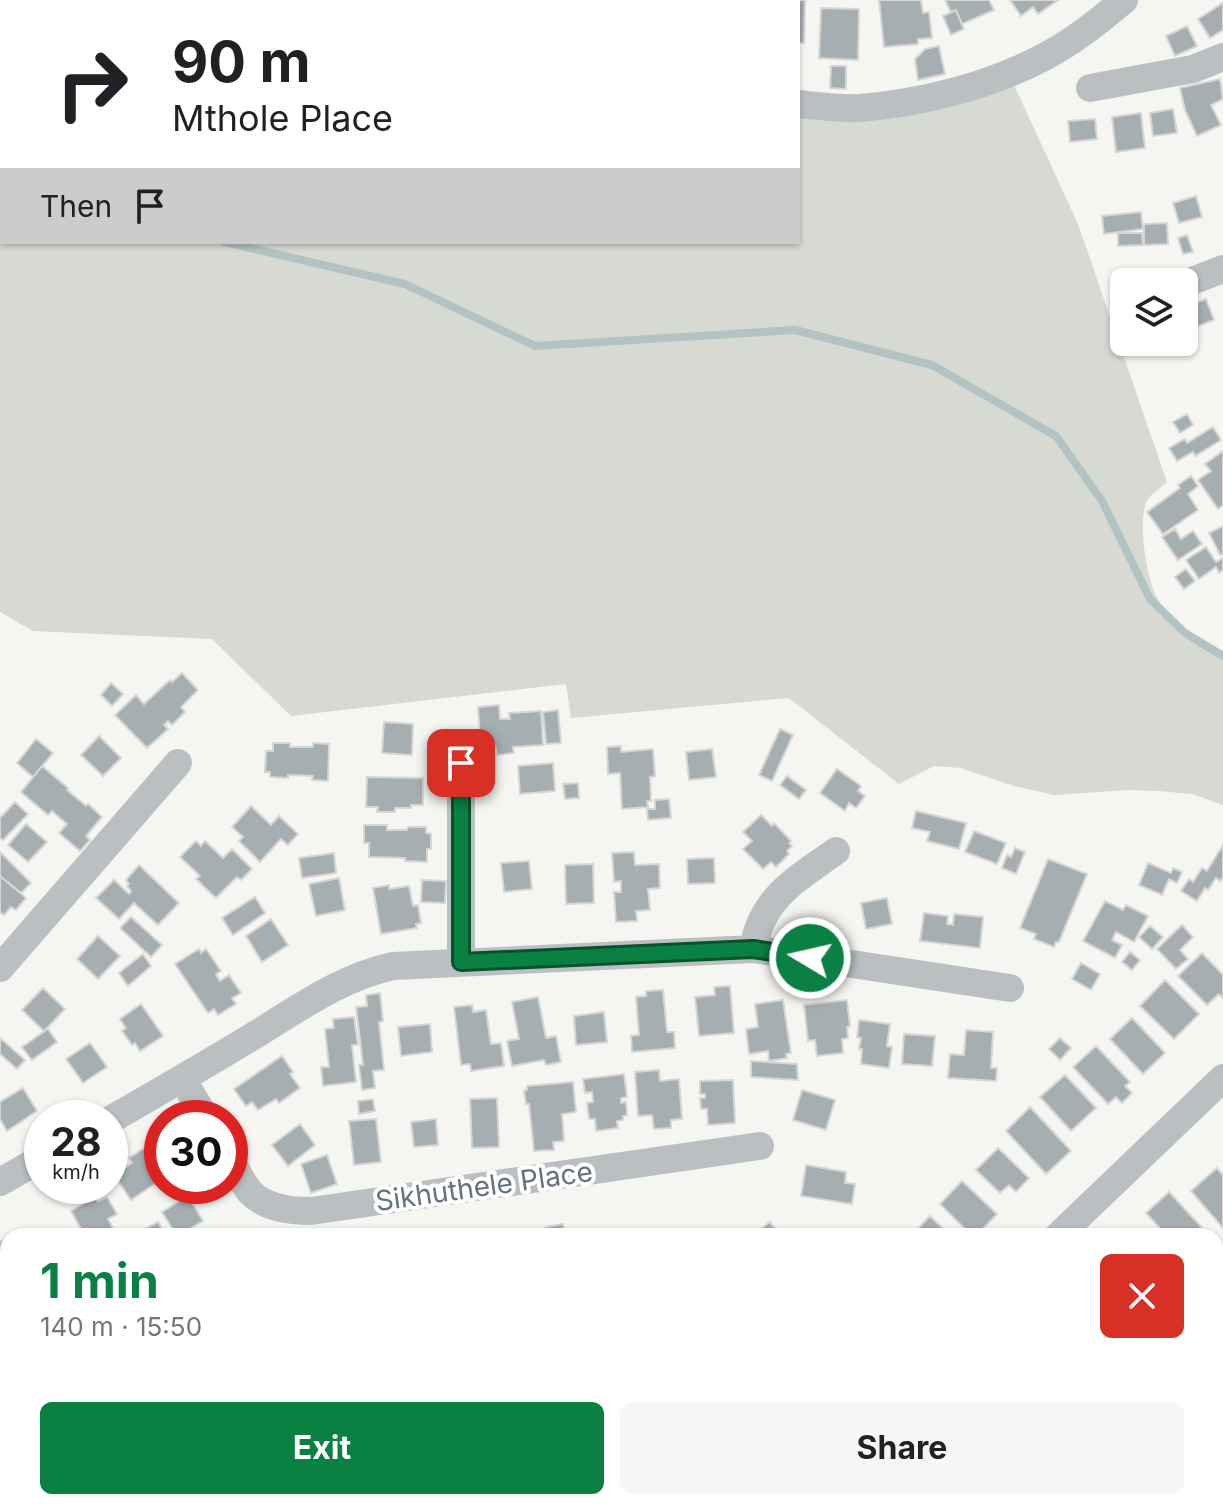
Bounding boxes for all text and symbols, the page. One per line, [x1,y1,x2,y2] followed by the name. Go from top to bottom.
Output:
[172,28,311,96] text: 90 m
[40,32,144,136] icon: right
[172,96,393,140] text: Mthole Place
[128,184,172,228] icon: arrive
[40,188,112,224] text: Then
[1110,268,1198,356] map controls
[1110,268,1198,356] button: layers
[427,729,495,797] pin
[439,741,483,785] icon: arrive
[768,916,852,1000] position arrow
[144,1100,248,1204] speed limit sign: 30
[50,1117,102,1166] text: 28
[373,1154,595,1218] street label: Sikhuthele Place
[52,1160,100,1184] text: km/h
[40,1251,159,1310] text: 1 min
[1100,1254,1184,1338] button: close
[40,1311,202,1342] text: 140 m · 15:50
[40,1402,604,1494] button: Exit
[620,1402,1184,1494] button: Share

